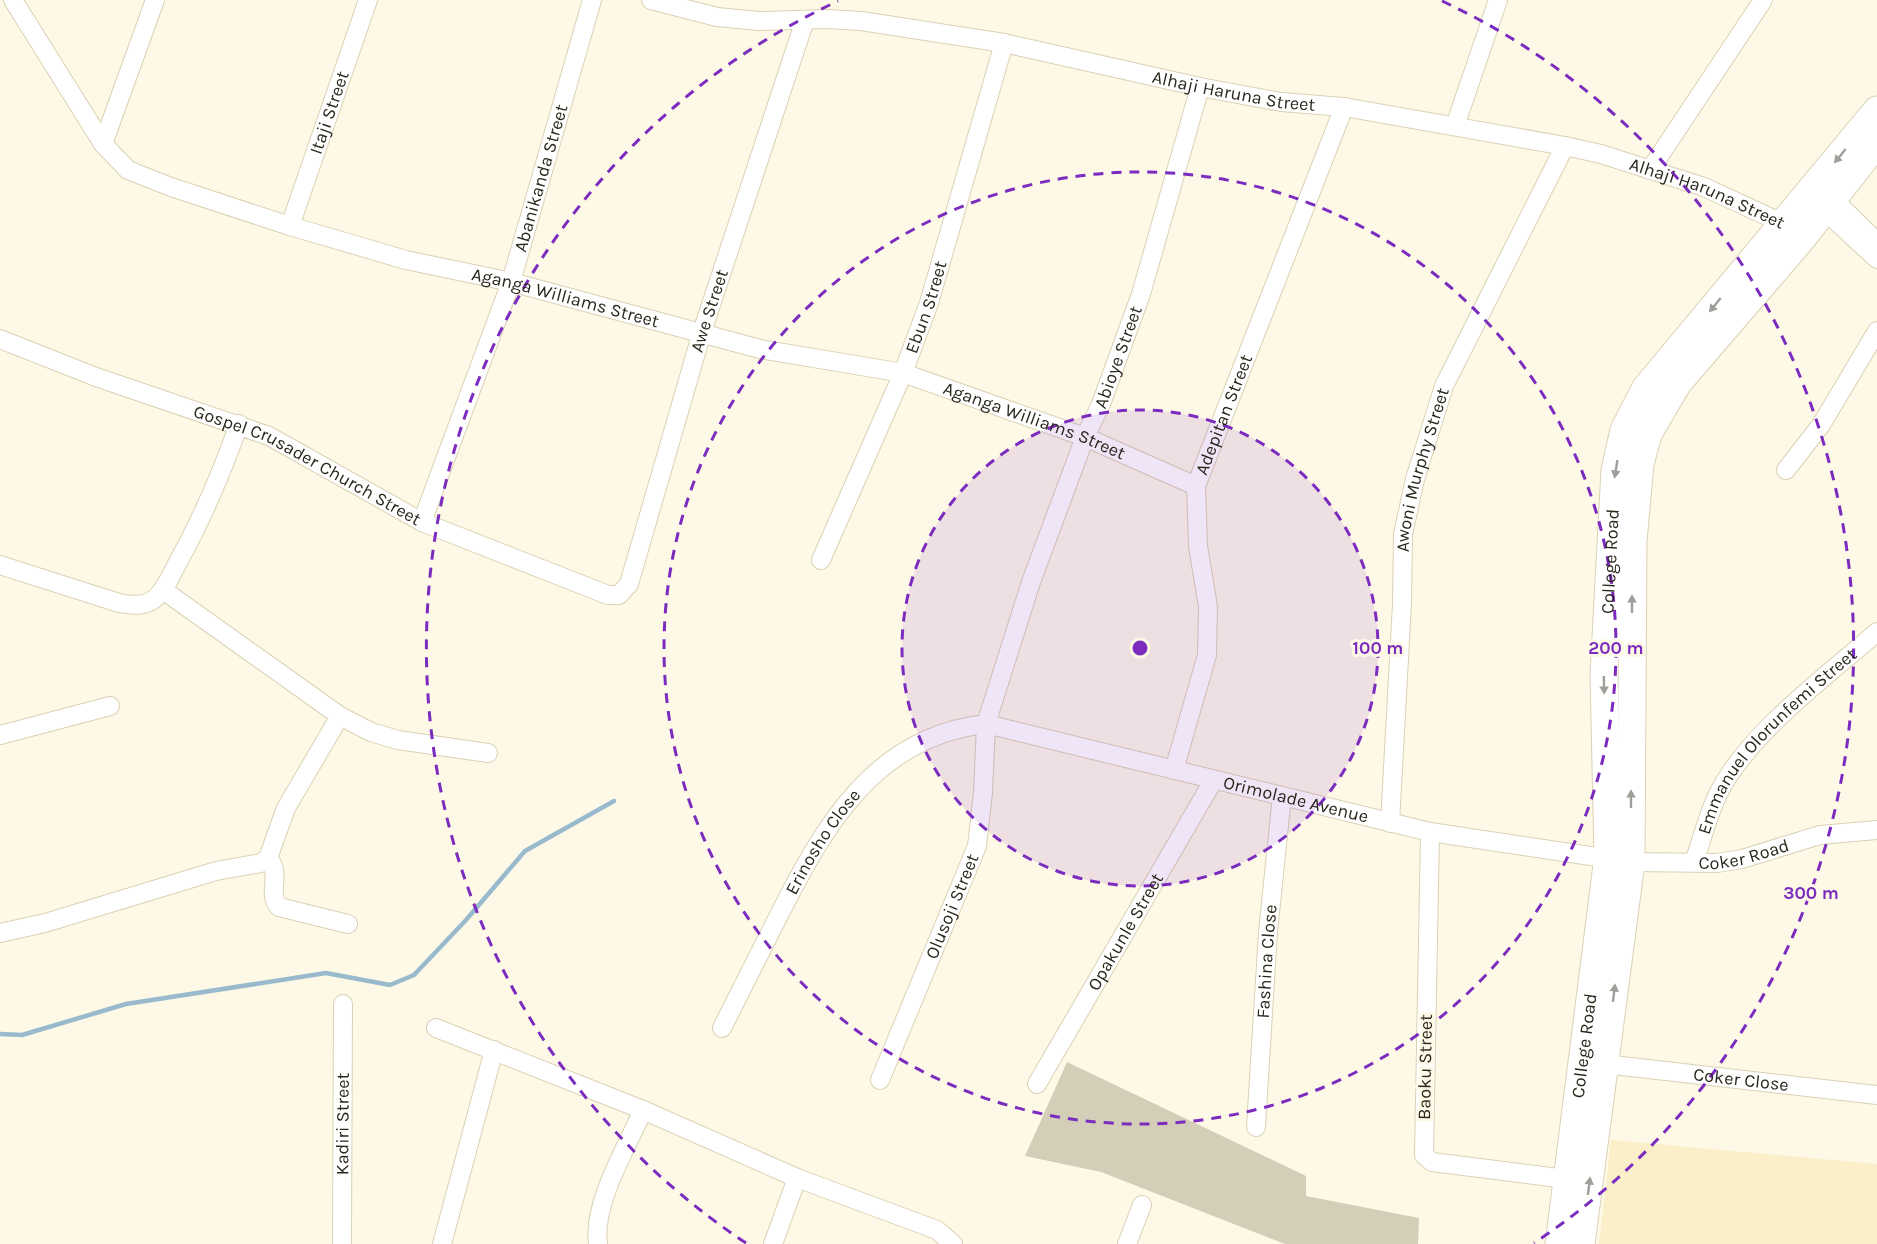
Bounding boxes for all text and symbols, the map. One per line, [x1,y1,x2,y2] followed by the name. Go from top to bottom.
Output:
[1150,66,1316,116] street label: Alhaji Haruna Street
[305,68,354,157] street label: Itaji Street
[509,102,573,254] street label: Abanikanda Street
[1834,148,1847,163] one-way arrow
[1627,153,1788,234] street label: Alhaji Haruna Street
[900,258,952,357] street label: Ebun Street
[470,263,662,332] street label: Aganga Williams Street
[686,266,733,355] street label: Awe Street
[1708,297,1721,313] one-way arrow
[1089,303,1147,411] street label: Abioye Street
[1190,351,1257,478] street label: Adepitan Street
[940,377,1129,465] street label: Aganga Williams Street
[1392,385,1454,552] street label: Awoni Murphy Street
[191,400,425,530] street label: Gospel Crusader Church Street
[1612,460,1621,479] one-way arrow
[1596,508,1624,615] street label: College Road
[1627,594,1637,613] one-way arrow
[1353,637,1403,659] text: 100 m
[1588,637,1644,659] text: 200 m
[1130,638,1150,658] centre of rings
[1693,643,1861,837] street label: Emmanuel Olorunfemi Street
[1599,675,1609,694] one-way arrow
[1221,771,1371,828] street label: Orimolade Avenue
[780,784,865,898] street label: Erinosho Close
[1626,789,1636,808] one-way arrow
[1698,834,1792,874] street label: Coker Road
[920,850,984,962] street label: Olusoji Street
[1083,869,1168,994] street label: Opakunle Street
[1783,882,1839,904] text: 300 m
[1252,903,1282,1019] street label: Fashina Close
[1609,983,1619,1002] one-way arrow
[1567,992,1602,1099] street label: College Road
[1413,1014,1437,1120] street label: Baoku Street
[1692,1063,1790,1096] street label: Coker Close
[331,1072,354,1175] street label: Kadiri Street
[1584,1176,1593,1195] one-way arrow

